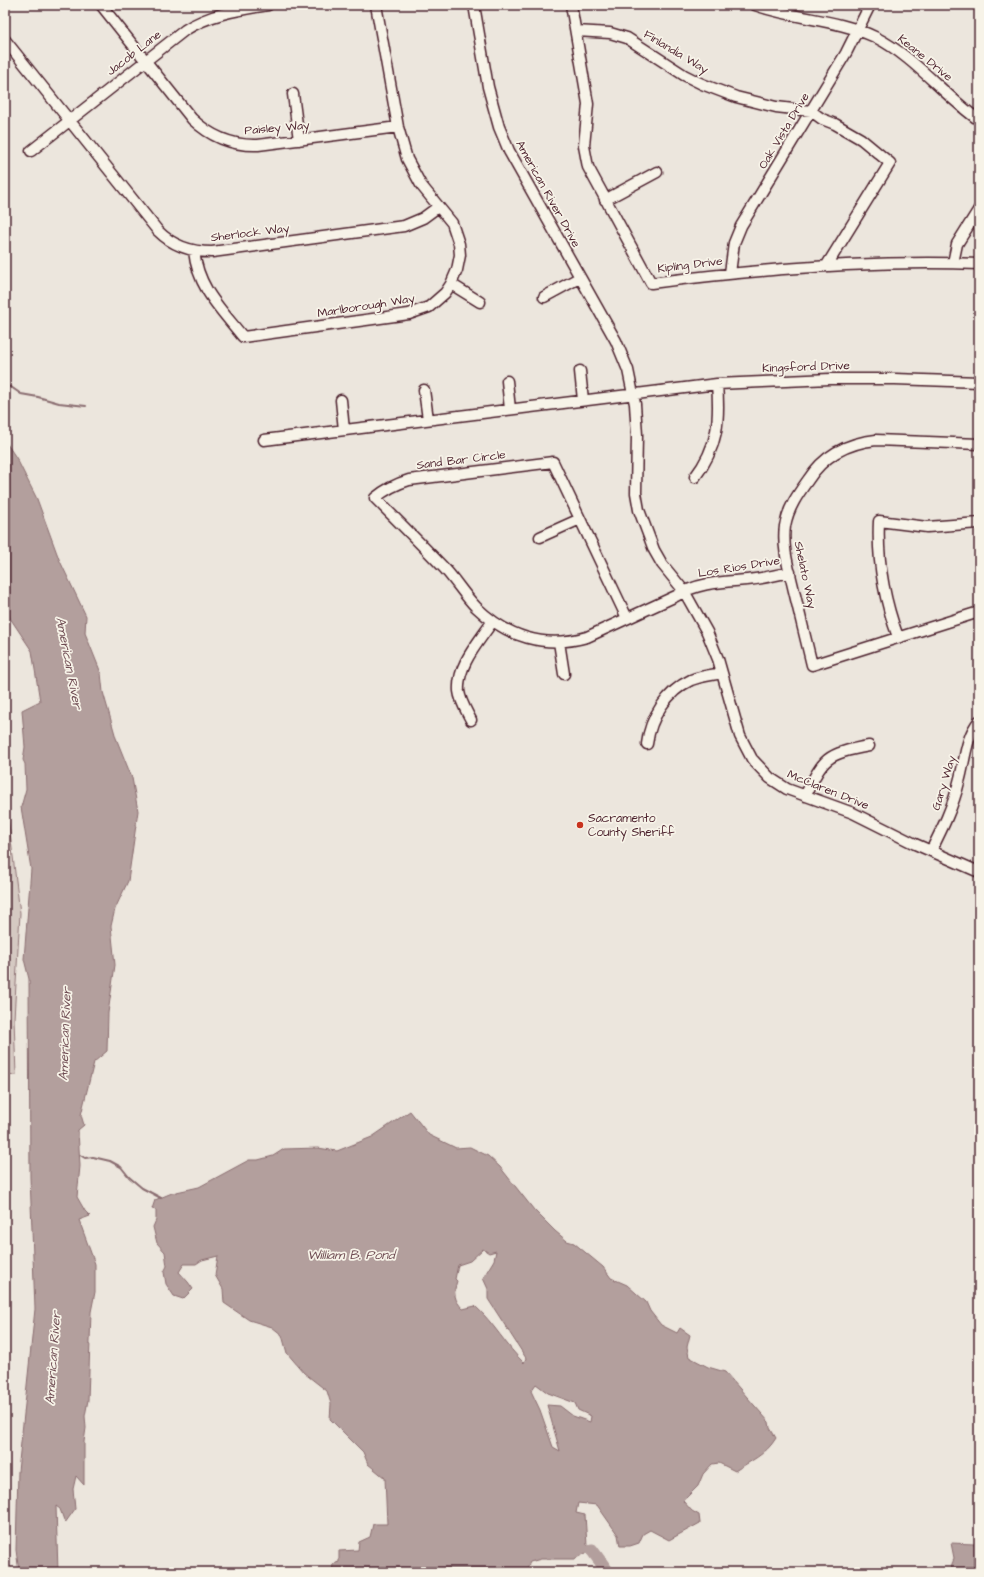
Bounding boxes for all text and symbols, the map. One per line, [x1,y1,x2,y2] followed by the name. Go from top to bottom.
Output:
[103,26,165,80] street label: Jacob Lane
[640,26,712,79] street label: Finlandia Way
[894,31,956,86] street label: Keane Drive
[754,89,814,172] street label: Oak Vista Drive
[244,117,311,140] street label: Paisley Way
[511,137,585,251] street label: American River Drive
[210,220,291,247] street label: Sherlock Way
[657,253,724,278] street label: Kipling Drive
[316,290,416,323] street label: Marlborough Way
[762,357,851,378] street label: Kingsford Drive
[415,446,507,474] street label: Sand Bar Circle
[789,540,821,611] street label: Shelato Way
[697,552,782,582] street label: Los Rios Drive
[51,615,87,712] water label: American River
[928,753,961,813] street label: Gary Way
[785,766,872,814] street label: McClaren Drive
[588,810,675,842] place label: Sacramento County Sheriff
[575,820,585,830] marker: Sacramento County Sheriff
[54,985,76,1081] water label: American River
[307,1246,397,1264] water label: William B. Pond
[41,1309,65,1405] water label: American River

